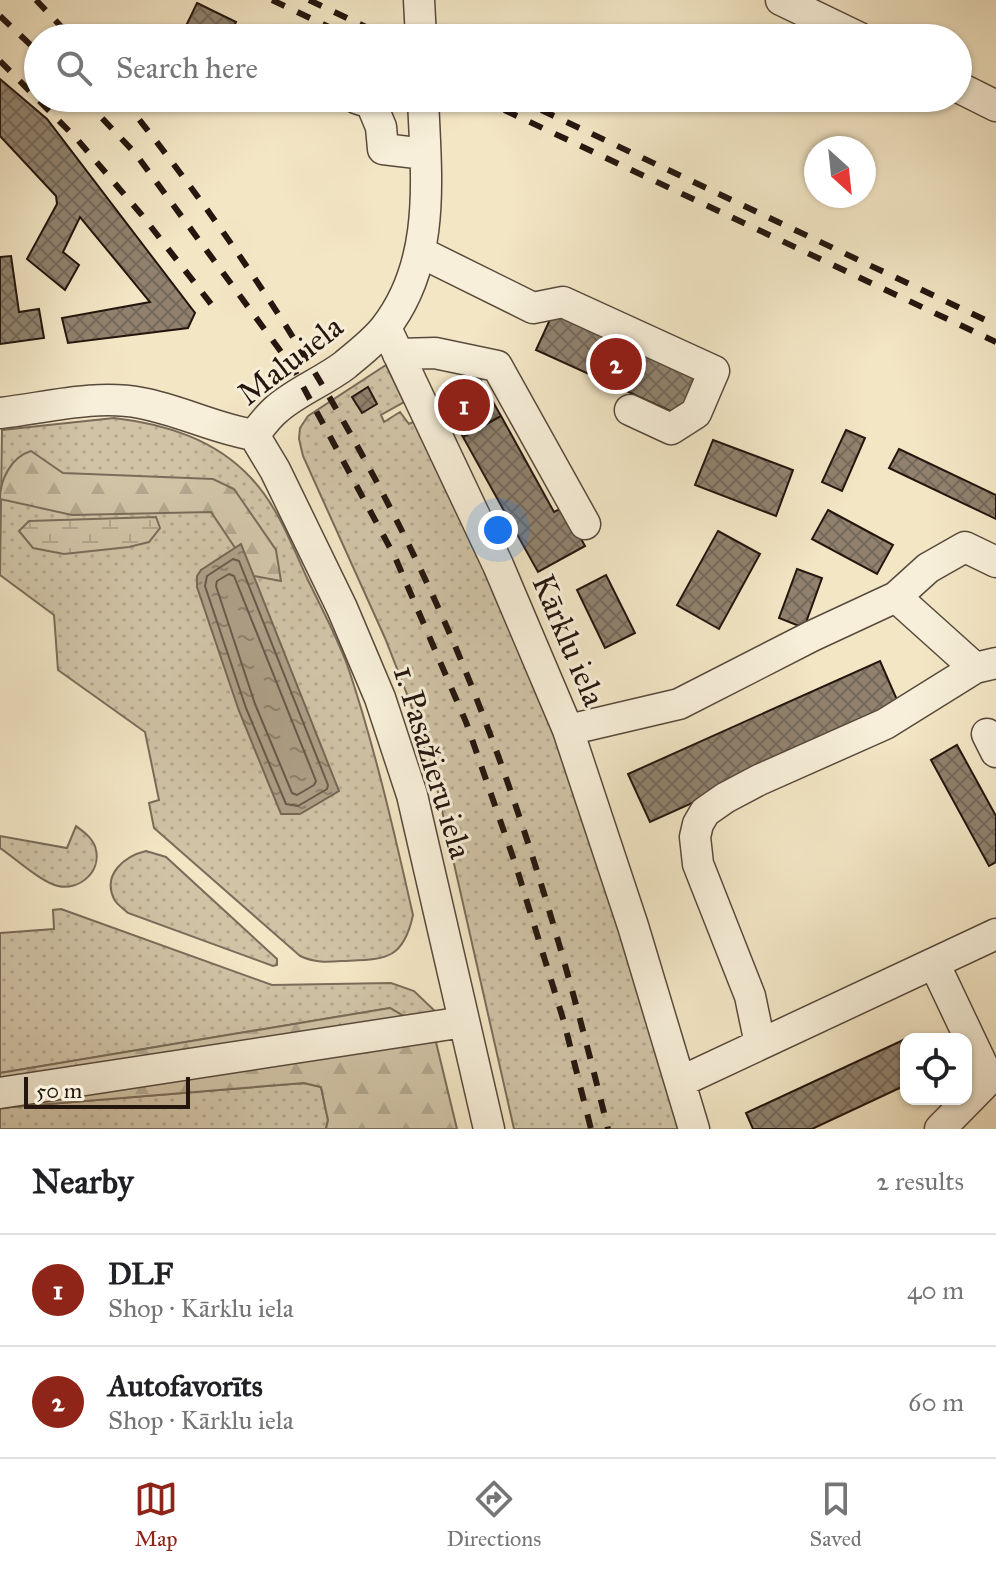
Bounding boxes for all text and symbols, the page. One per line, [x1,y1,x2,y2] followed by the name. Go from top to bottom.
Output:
[24,24,972,112] search box
[52,46,96,90] icon: search
[116,50,258,86] text: Search here
[804,136,876,208] north arrow
[230,307,351,414] street label: Malu iela
[590,334,642,394] pin: 2
[438,375,490,435] pin: 1
[478,510,518,550] your location
[523,568,614,712] street label: Kārklu iela
[385,661,481,864] street label: 1. Pasažieru iela
[900,1033,972,1105] map controls
[900,1033,972,1105] button: locate
[24,1073,190,1109] scale bar
[36,1077,82,1104] text: 50 m
[32,1161,134,1202] text: Nearby
[876,1165,964,1197] text: 2 results
[108,1256,173,1292] text: DLF
[53,1274,63,1306] text: 1
[907,1274,964,1306] text: 40 m
[108,1292,294,1324] text: Shop · Kārklu iela
[108,1368,263,1404] text: Autofavorīts
[52,1386,64,1418] text: 2
[908,1386,964,1418] text: 60 m
[108,1404,294,1436] text: Shop · Kārklu iela
[134,1477,178,1552] tab: Map
[446,1477,541,1552] tab: Directions
[810,1477,862,1552] tab: Saved

